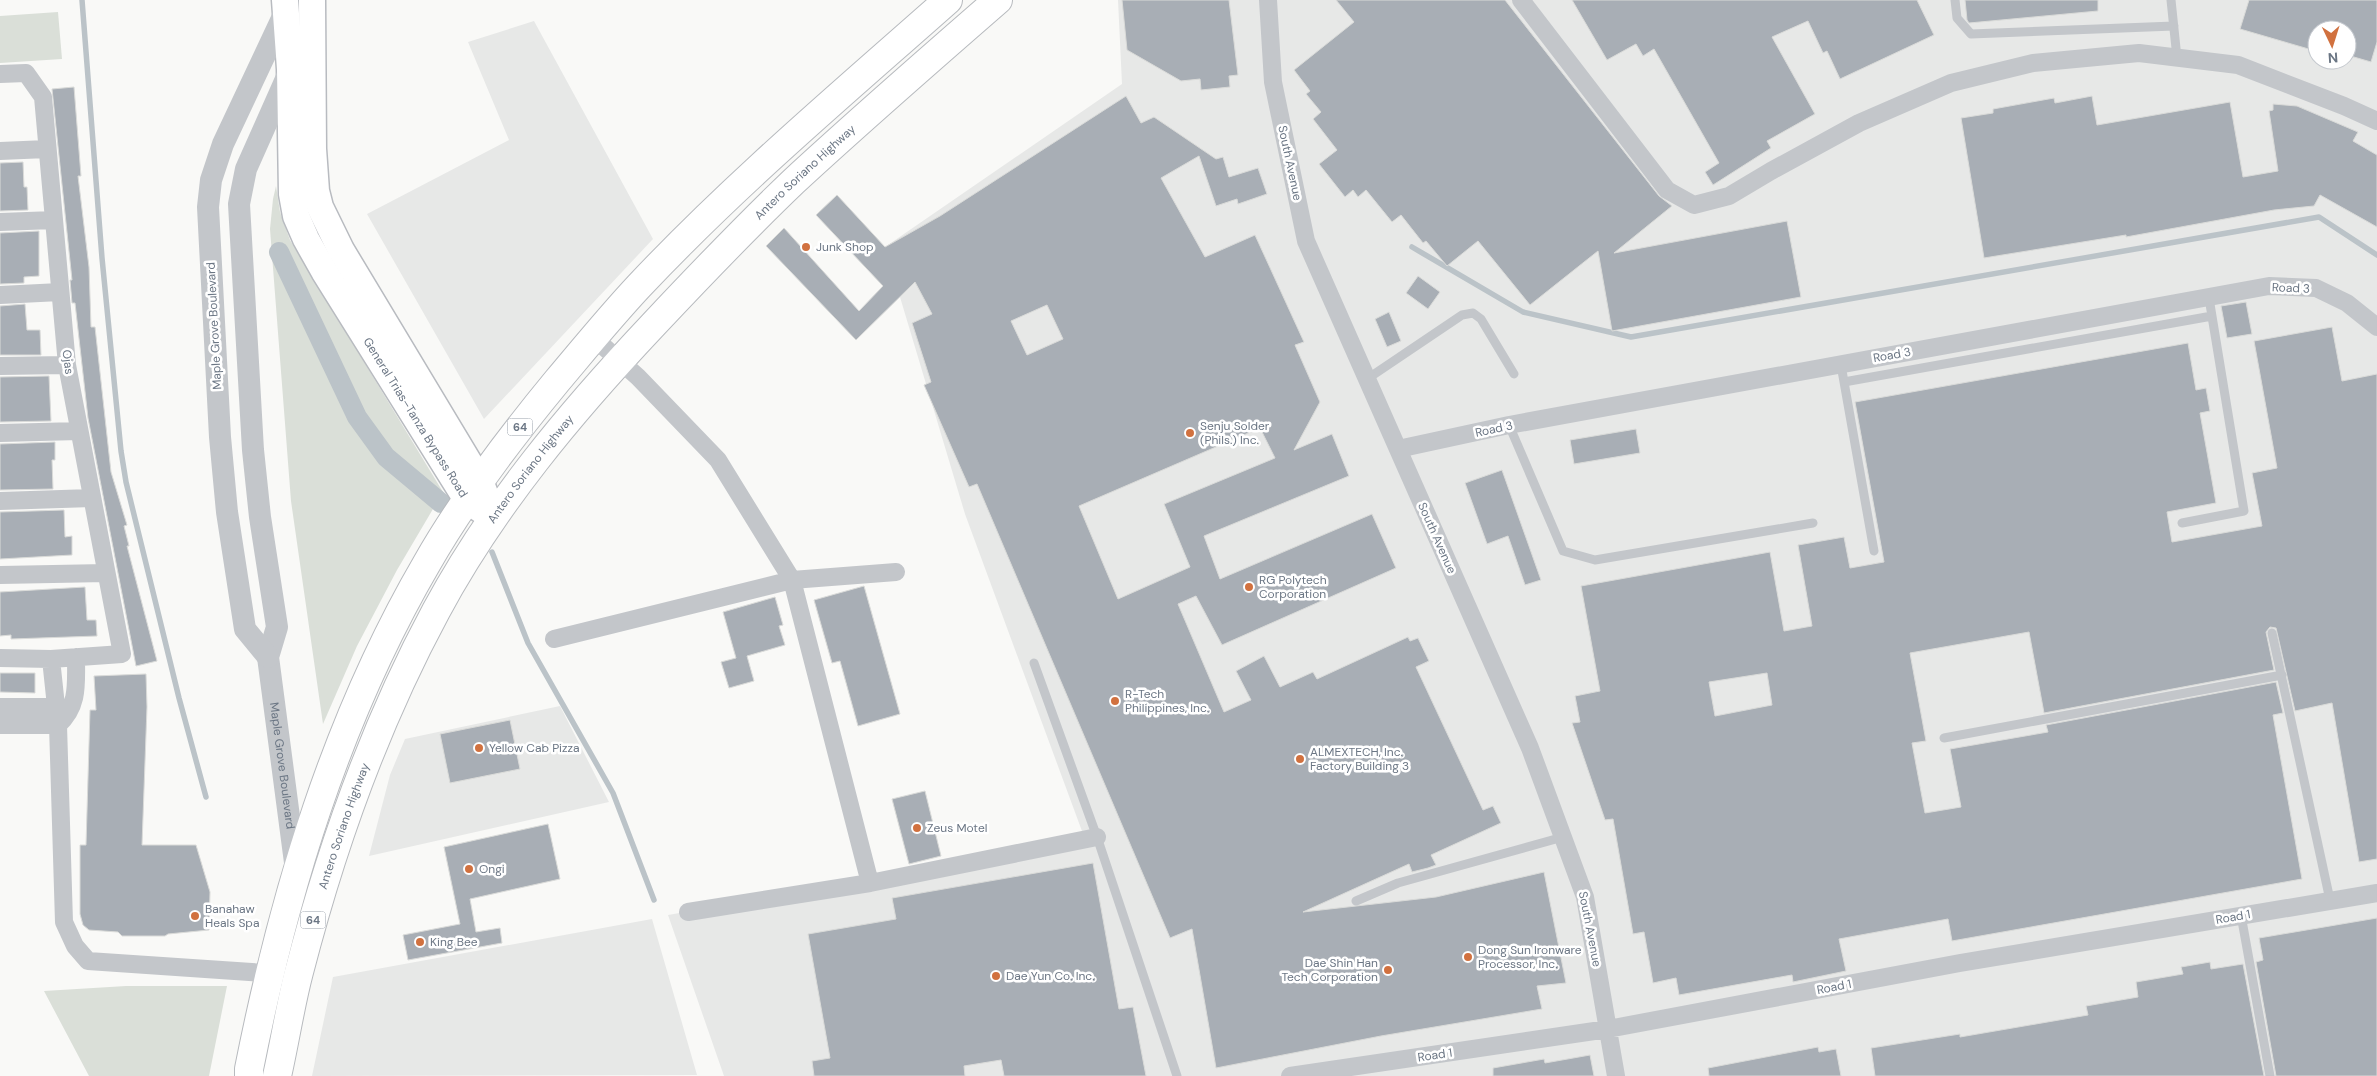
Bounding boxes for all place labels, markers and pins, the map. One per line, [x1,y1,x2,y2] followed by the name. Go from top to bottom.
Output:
[816,239,874,255] place label: Junk Shop
[800,241,812,253] marker: Junk Shop
[1200,418,1270,448] place label: Senju Solder (Phils.) Inc.
[1184,427,1196,439] marker: Senju Solder (Phils.) Inc.
[1259,572,1327,602] place label: RG Polytech Corporation
[1243,581,1255,593] marker: RG Polytech Corporation
[1125,686,1209,716] place label: R-Tech Philippines, Inc.
[1109,695,1121,707] marker: R-Tech Philippines, Inc.
[489,740,580,756] place label: Yellow Cab Pizza
[473,742,485,754] marker: Yellow Cab Pizza
[1310,744,1409,774] place label: ALMEXTECH, Inc. Factory Building 3
[1294,753,1306,765] marker: ALMEXTECH, Inc. Factory Building 3
[927,820,987,836] place label: Zeus Motel
[911,822,923,834] marker: Zeus Motel
[479,861,505,877] place label: Ongi
[463,863,475,875] marker: Ongi
[205,901,259,931] place label: Banahaw Heals Spa
[189,910,201,922] marker: Banahaw Heals Spa
[430,934,478,950] place label: King Bee
[414,936,426,948] marker: King Bee
[1478,942,1582,972] place label: Dong Sun Ironware Processor, Inc.
[1462,951,1474,963] marker: Dong Sun Ironware Processor, Inc.
[1281,955,1378,985] place label: Dae Shin Han Tech Corporation
[1382,964,1394,976] marker: Dae Shin Han Tech Corporation
[1006,968,1095,984] place label: Dae Yun Co. Inc.
[990,970,1002,982] marker: Dae Yun Co. Inc.

